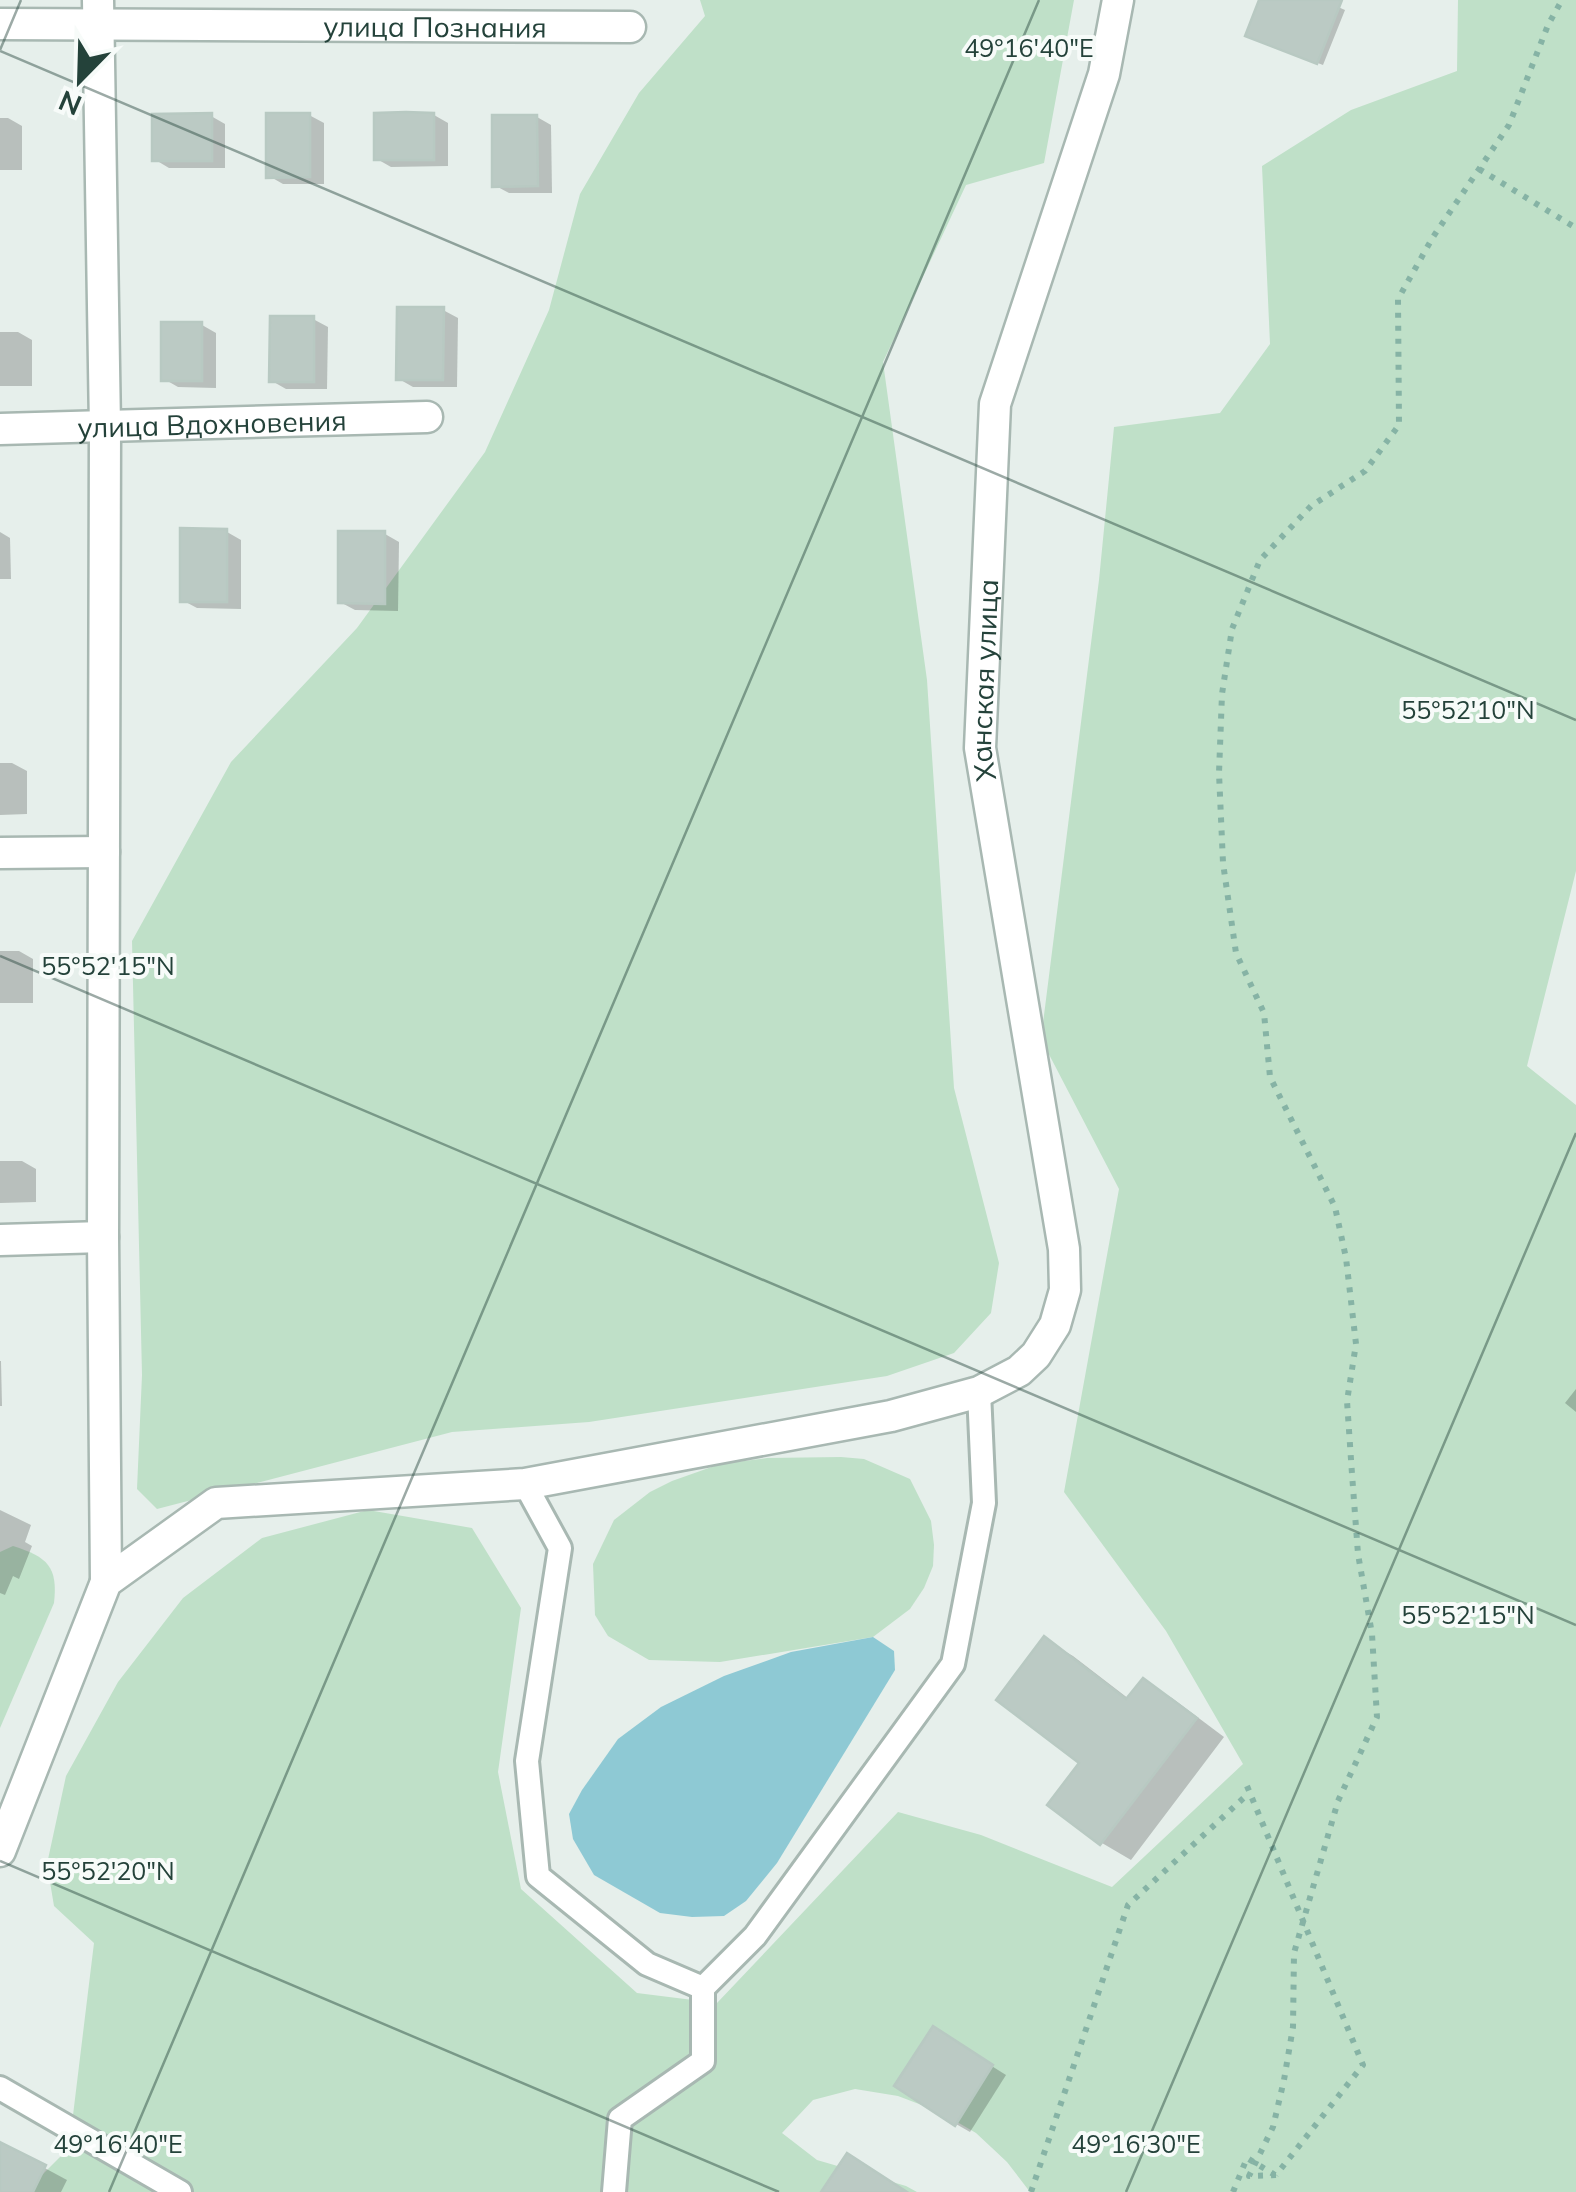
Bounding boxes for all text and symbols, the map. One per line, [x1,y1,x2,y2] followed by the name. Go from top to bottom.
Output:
[323,8,547,44] street label: улица Познания
[30,30,130,130] north arrow
[964,32,1094,63] text: 49°16'40"E
[53,83,87,124] text: N
[77,402,347,444] street label: улица Вдохновения
[962,578,1005,784] street label: Ханская улица
[1401,694,1535,725] text: 55°52'10"N
[41,950,175,981] text: 55°52'15"N
[1401,1599,1535,1630] text: 55°52'15"N
[41,1855,175,1886] text: 55°52'20"N
[53,2128,183,2159] text: 49°16'40"E
[1071,2128,1201,2159] text: 49°16'30"E

